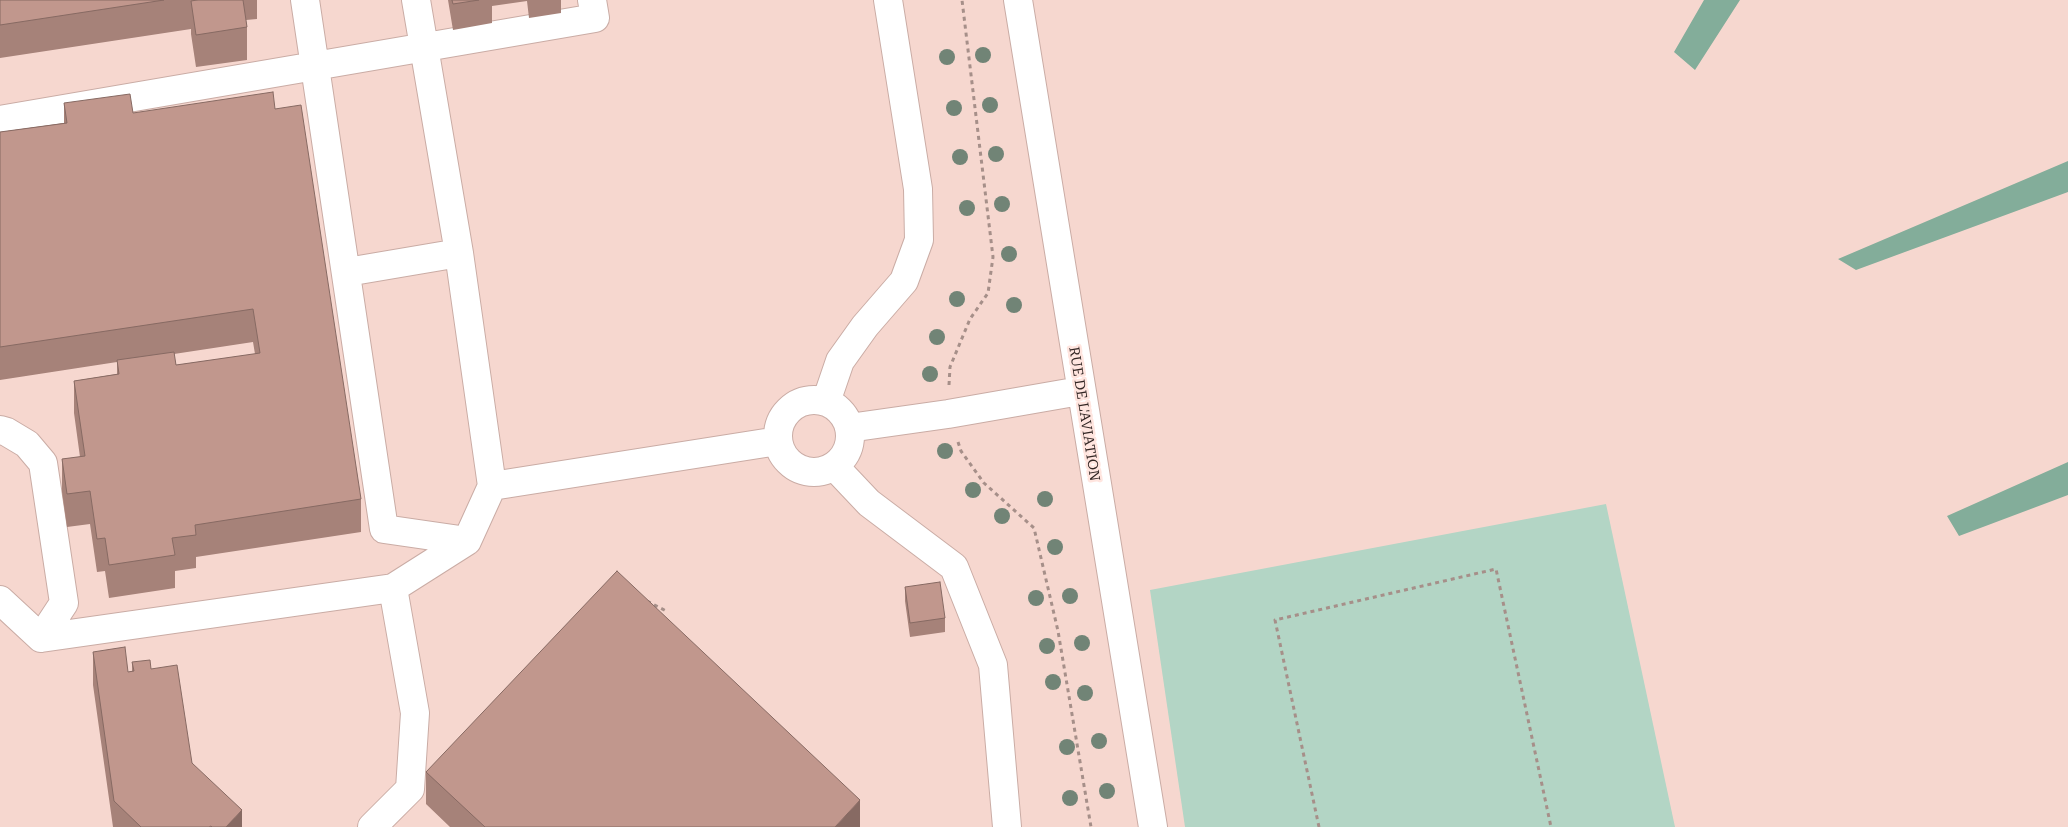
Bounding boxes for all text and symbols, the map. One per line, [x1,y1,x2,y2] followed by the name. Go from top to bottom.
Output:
[1065,345,1103,483] street label: RUE DE L'AVIATION

